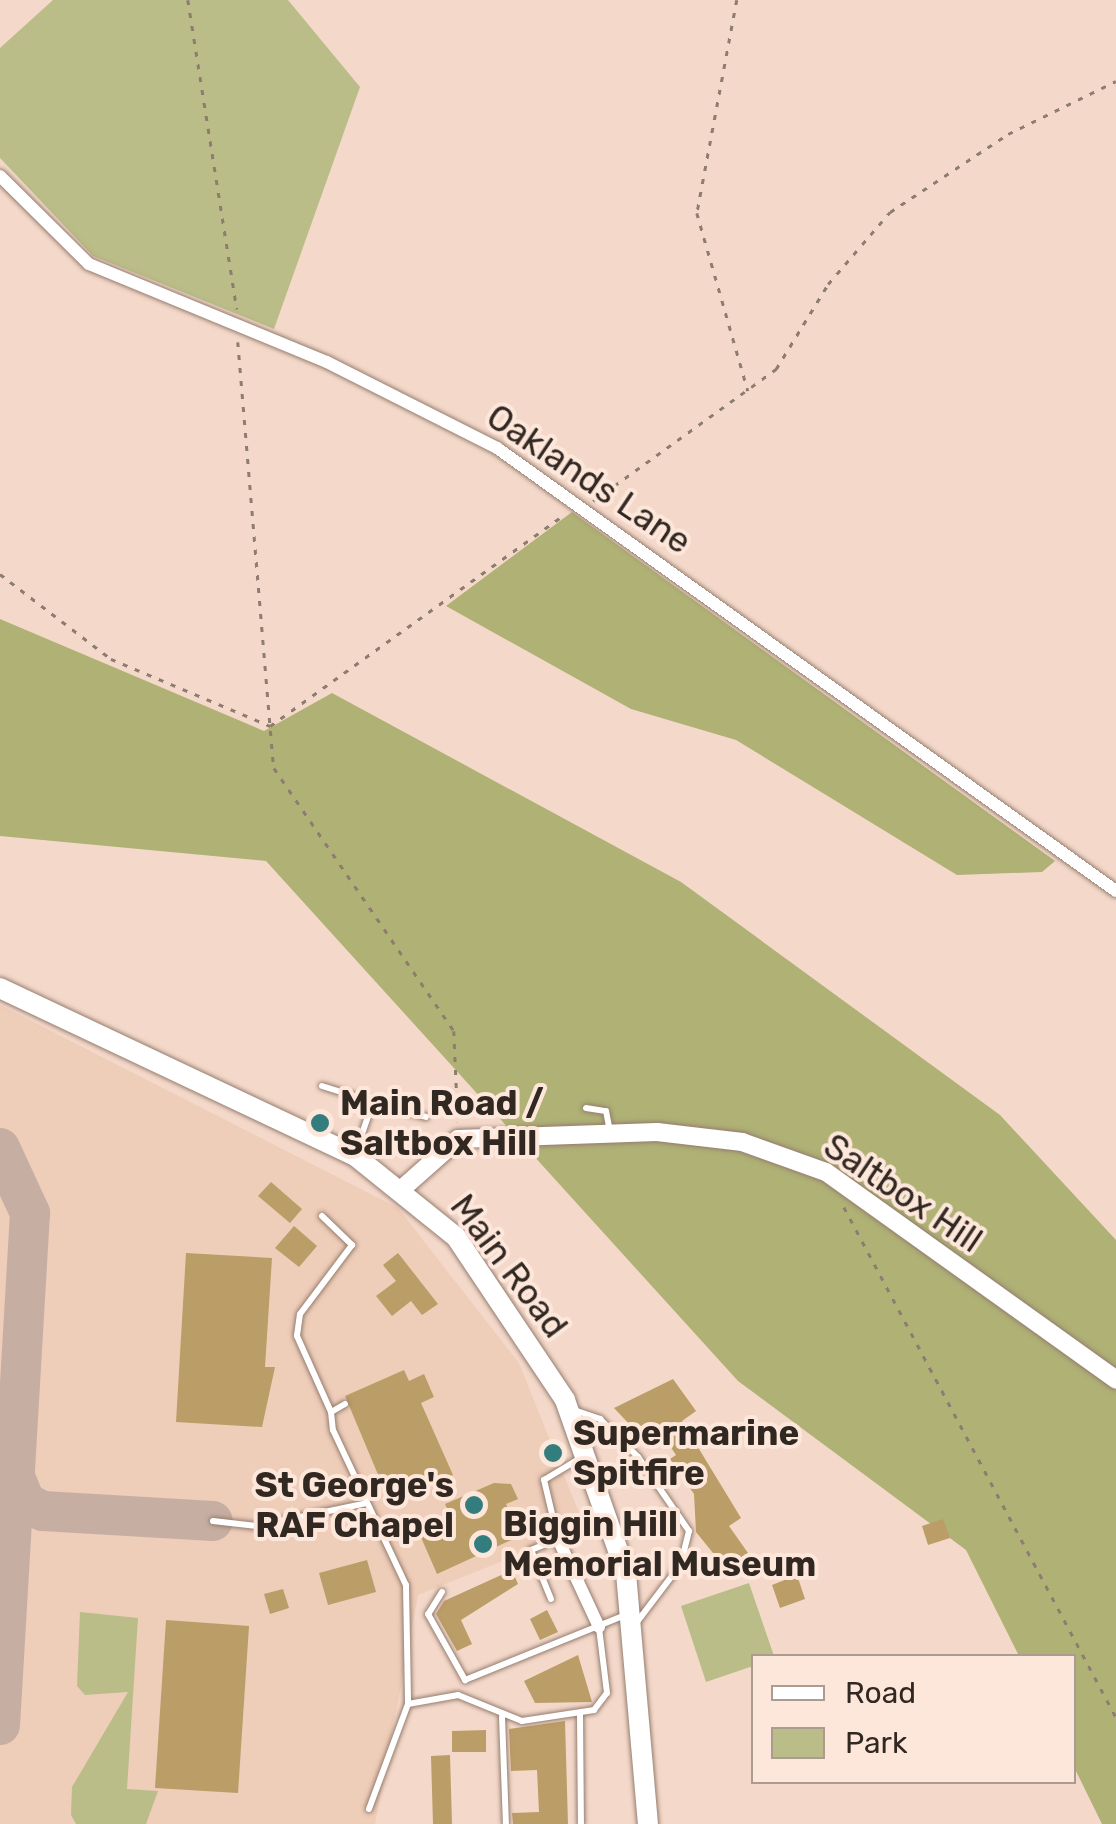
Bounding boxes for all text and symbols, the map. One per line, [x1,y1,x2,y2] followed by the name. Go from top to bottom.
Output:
[479,395,699,563] street label: Oaklands Lane
[340,1082,544,1164] place label: Main Road / Saltbox Hill
[309,1112,331,1134] marker: Main Road / Saltbox Hill
[816,1125,990,1261] street label: Saltbox Hill
[442,1186,576,1346] street label: Main Road
[573,1412,799,1494] place label: Supermarine Spitfire
[542,1442,564,1464] marker: Supermarine Spitfire
[255,1464,454,1546] place label: St George's RAF Chapel
[463,1494,485,1516] marker: St George's RAF Chapel
[503,1503,816,1585] place label: Biggin Hill Memorial Museum
[472,1533,494,1555] marker: Biggin Hill Memorial Museum
[751,1654,1076,1784] legend
[845,1675,916,1711] text: Road
[845,1725,907,1761] text: Park

